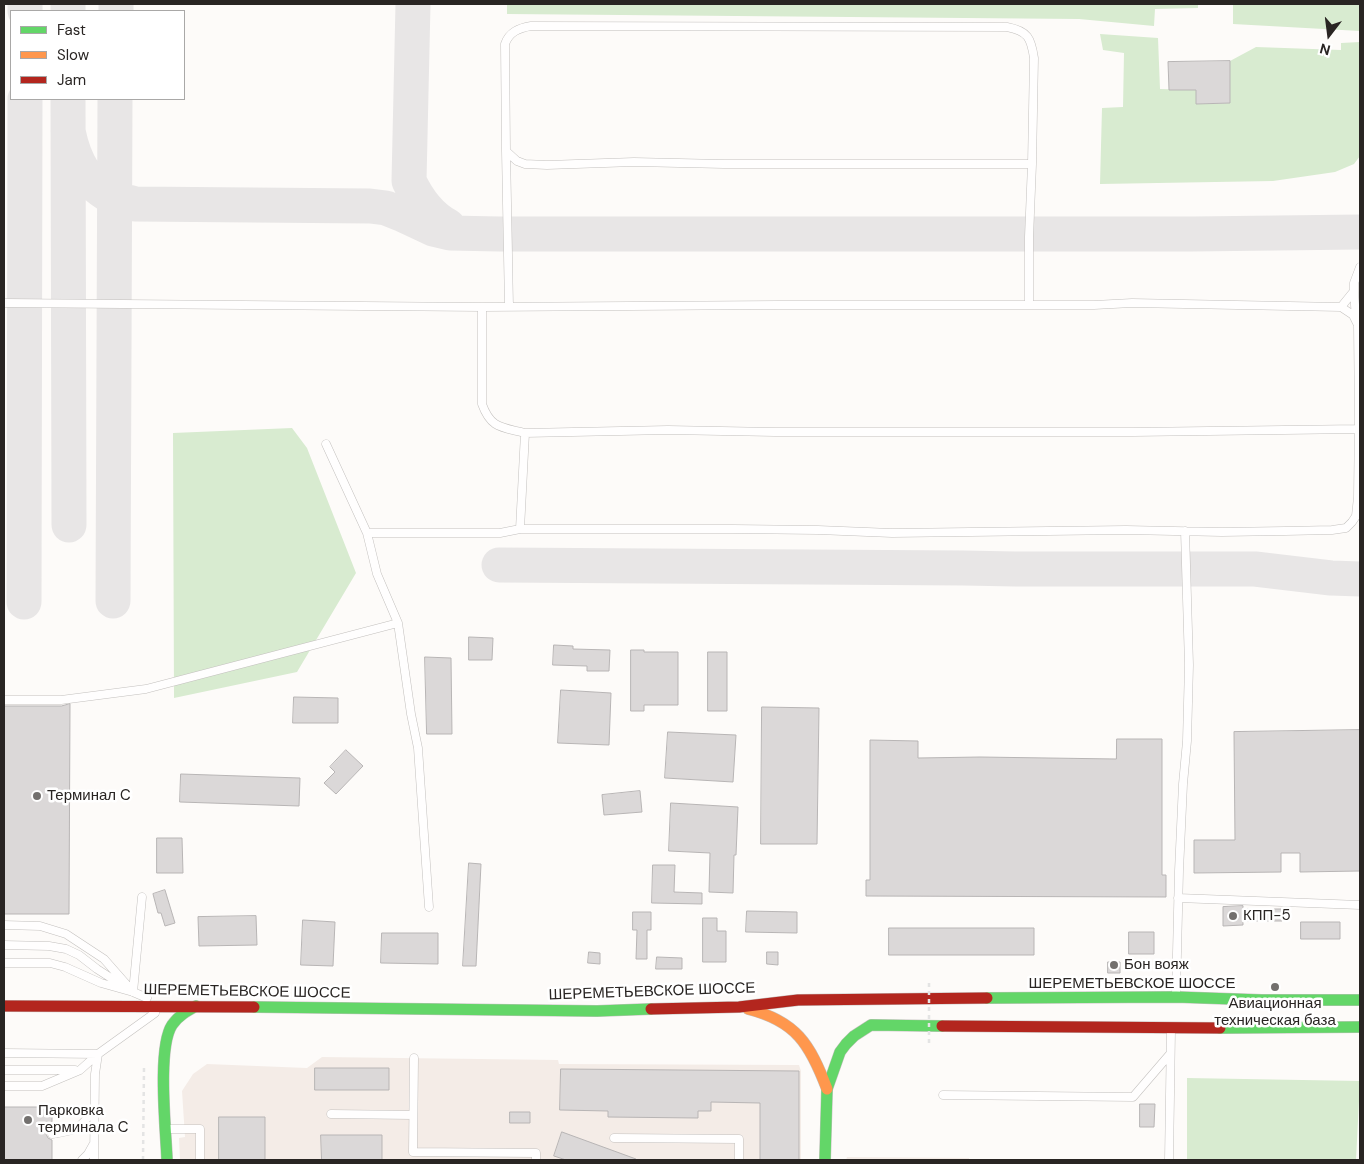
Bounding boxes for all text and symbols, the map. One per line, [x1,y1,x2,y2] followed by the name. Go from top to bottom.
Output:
[10,10,185,100] legend
[1304,10,1354,60] north arrow
[57,20,86,40] text: Fast
[1318,39,1332,60] text: N
[57,45,89,65] text: Slow
[57,70,86,90] text: Jam
[47,787,131,805] place label: Терминал C
[31,790,43,802] marker: Терминал C
[1243,907,1291,925] place label: КПП-5
[1227,910,1239,922] marker: КПП-5
[1124,956,1189,974] place label: Бон вояж
[1108,959,1120,971] marker: Бон вояж
[1029,975,1235,993] street label: ШЕРЕМЕТЬЕВСКОЕ ШОССЕ
[548,979,756,1005] street label: ШЕРЕМЕТЬЕВСКОЕ ШОССЕ
[143,981,351,1003] street label: ШЕРЕМЕТЬЕВСКОЕ ШОССЕ
[1269,981,1281,993] marker: Авиационная техническая база
[1214,995,1336,1030] place label: Авиационная техническая база
[38,1102,129,1137] place label: Парковка терминала C
[22,1114,34,1126] marker: Парковка терминала C

